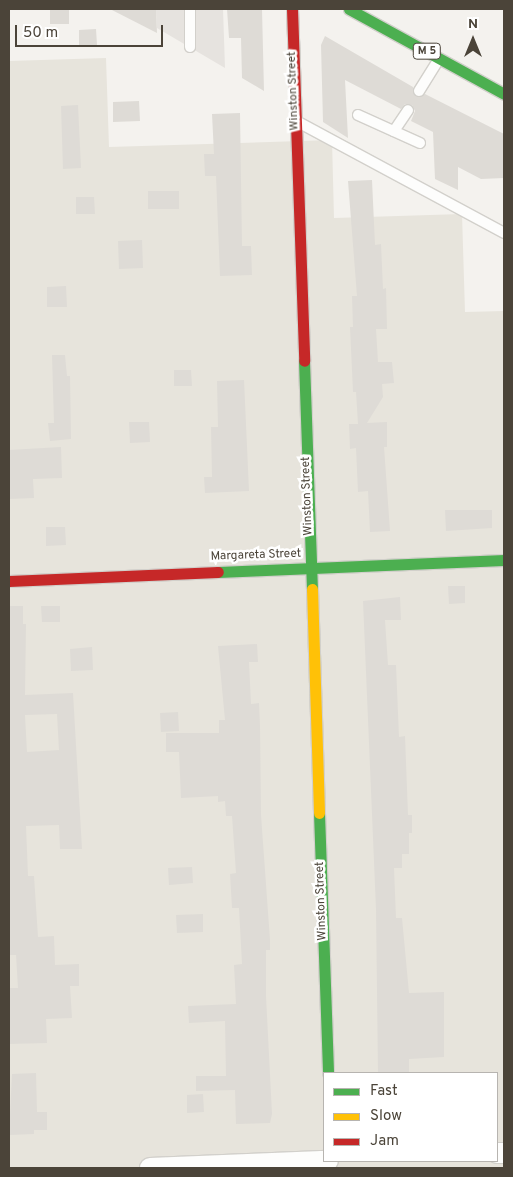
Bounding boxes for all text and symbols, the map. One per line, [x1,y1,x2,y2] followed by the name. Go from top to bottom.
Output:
[18,15,165,47] scale bar
[448,15,498,65] north arrow
[468,16,478,33] text: N
[23,24,58,43] text: 50 m
[412,42,442,59] road number: M 5
[285,51,303,131] street label: Winston Street
[299,456,317,536] street label: Winston Street
[210,547,302,565] street label: Margareta Street
[313,861,331,941] street label: Winston Street
[323,1072,498,1162] legend
[370,1082,398,1101] text: Fast
[370,1107,402,1126] text: Slow
[370,1132,399,1151] text: Jam

